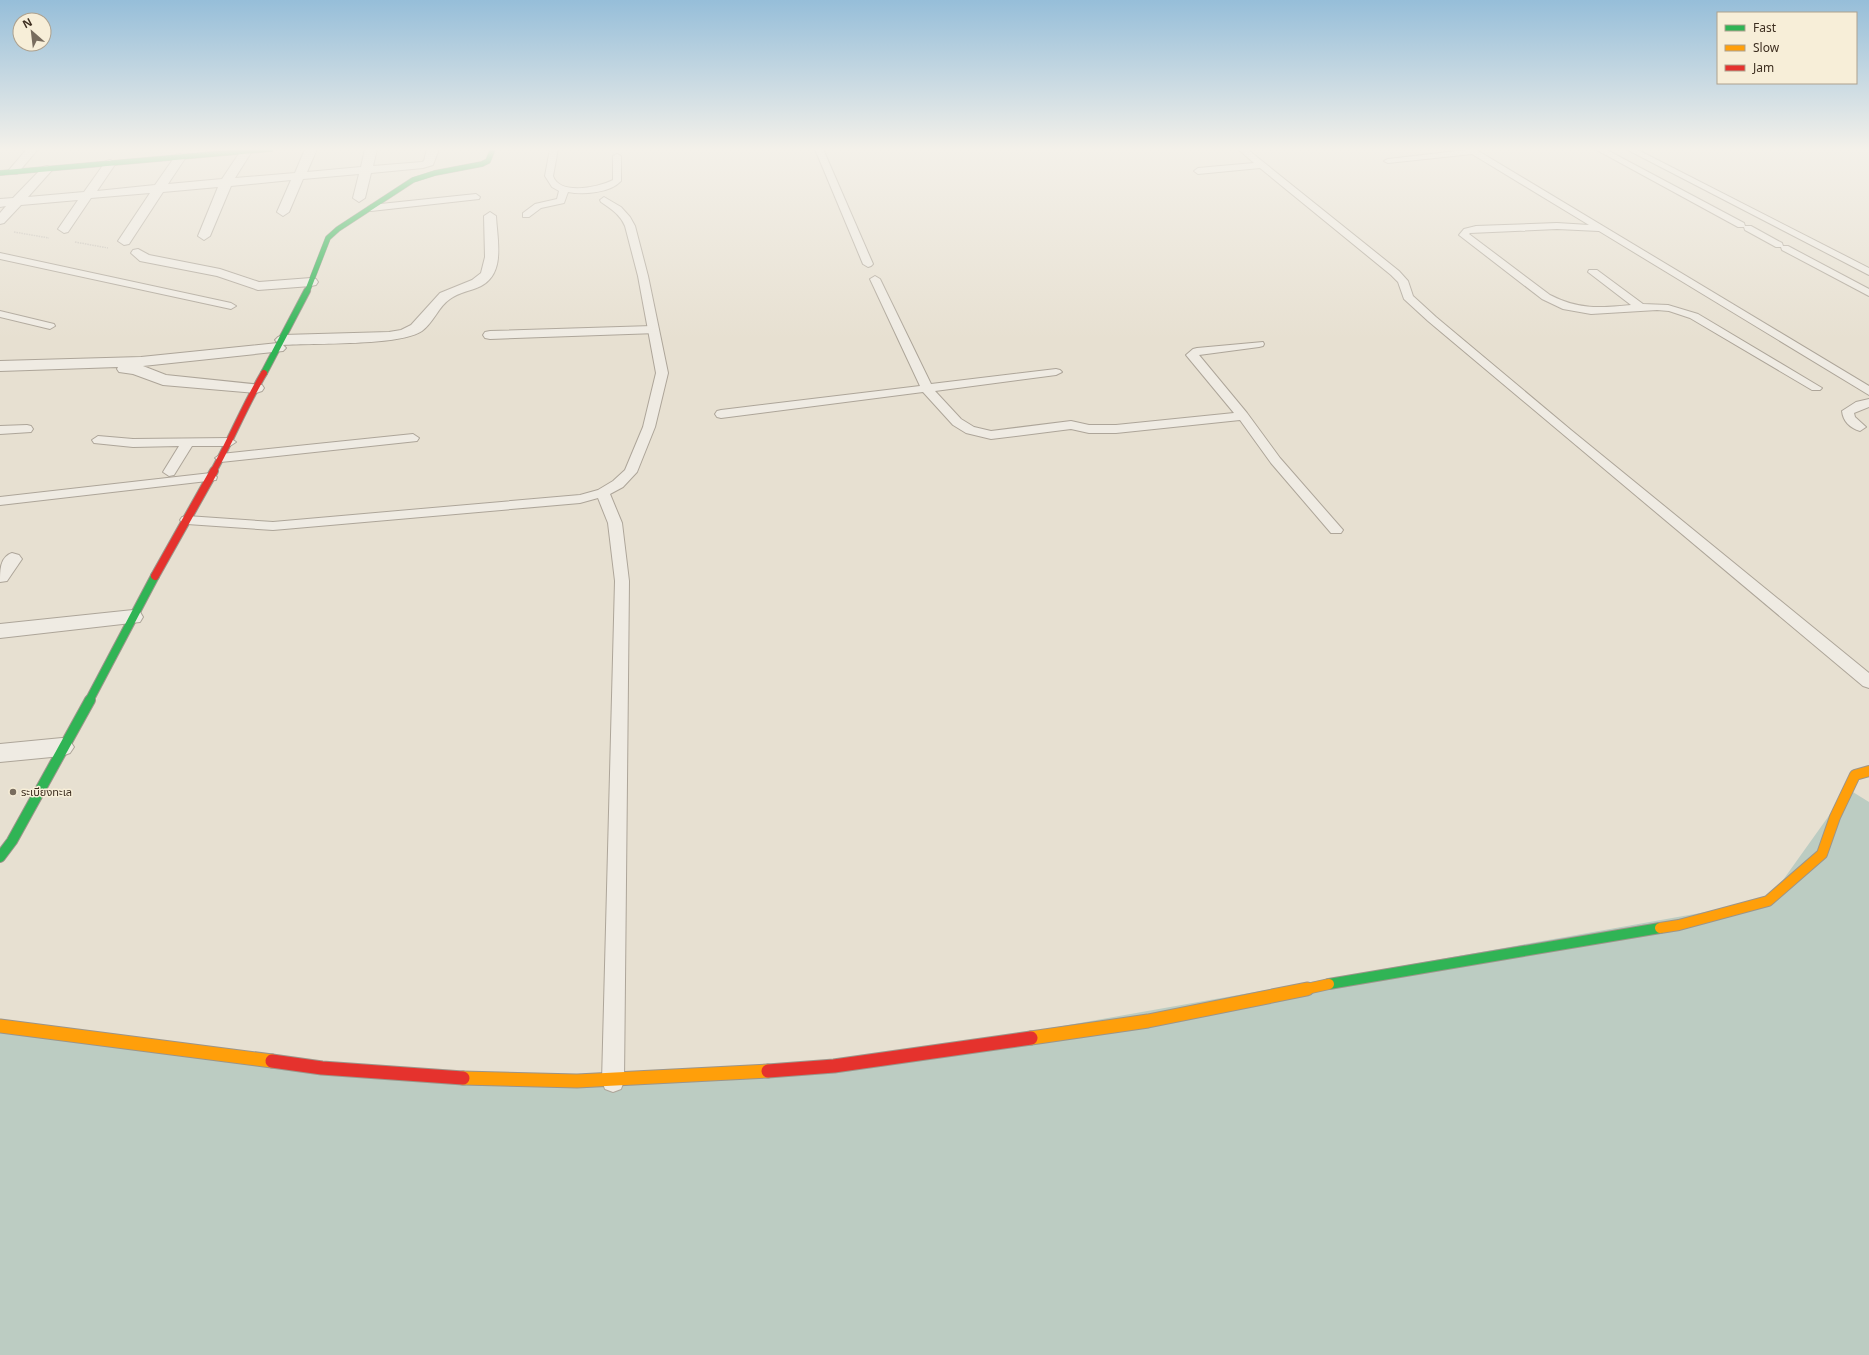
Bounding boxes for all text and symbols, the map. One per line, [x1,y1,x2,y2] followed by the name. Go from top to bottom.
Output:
[12,12,52,52] north arrow
[1717,12,1857,84] legend
[20,14,35,33] text: N
[1753,19,1777,37] text: Fast
[1753,39,1780,57] text: Slow
[1752,59,1774,77] text: Jam
[21,784,72,801] place label: ระเบียงทะเล
[8,787,18,797] marker: ระเบียงทะเล

